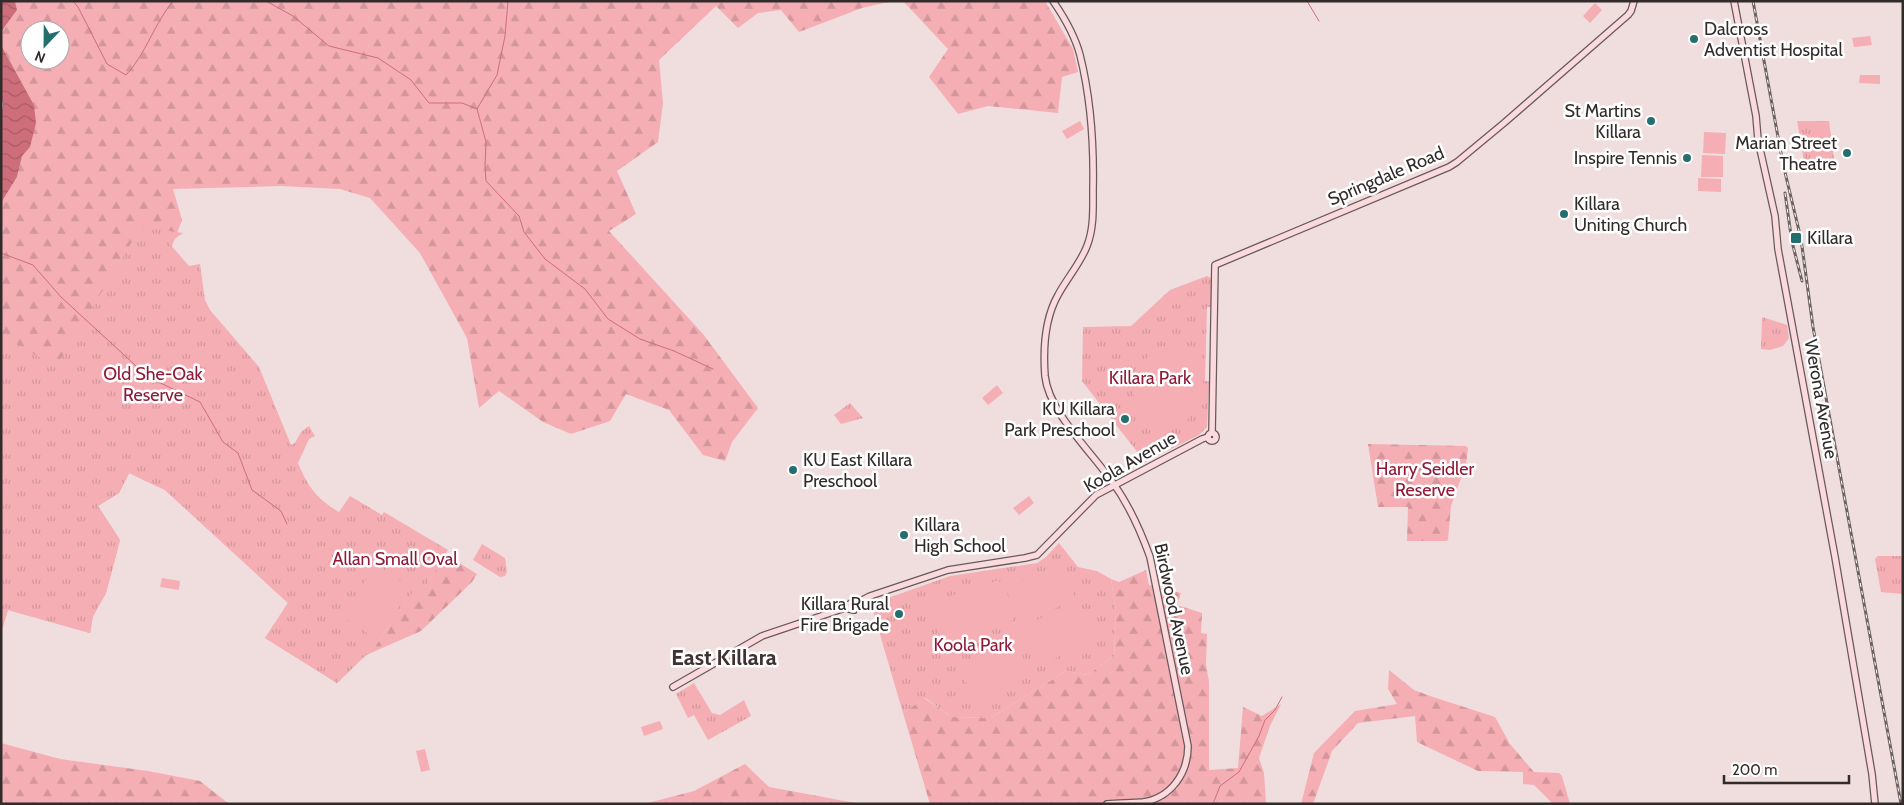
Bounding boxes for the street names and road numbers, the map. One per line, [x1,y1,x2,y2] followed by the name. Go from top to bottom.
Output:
[1325,142,1447,210] street label: Springdale Road
[1800,338,1842,460] street label: Werona Avenue
[1080,427,1180,497] street label: Koola Avenue
[1149,541,1199,677] street label: Birdwood Avenue

